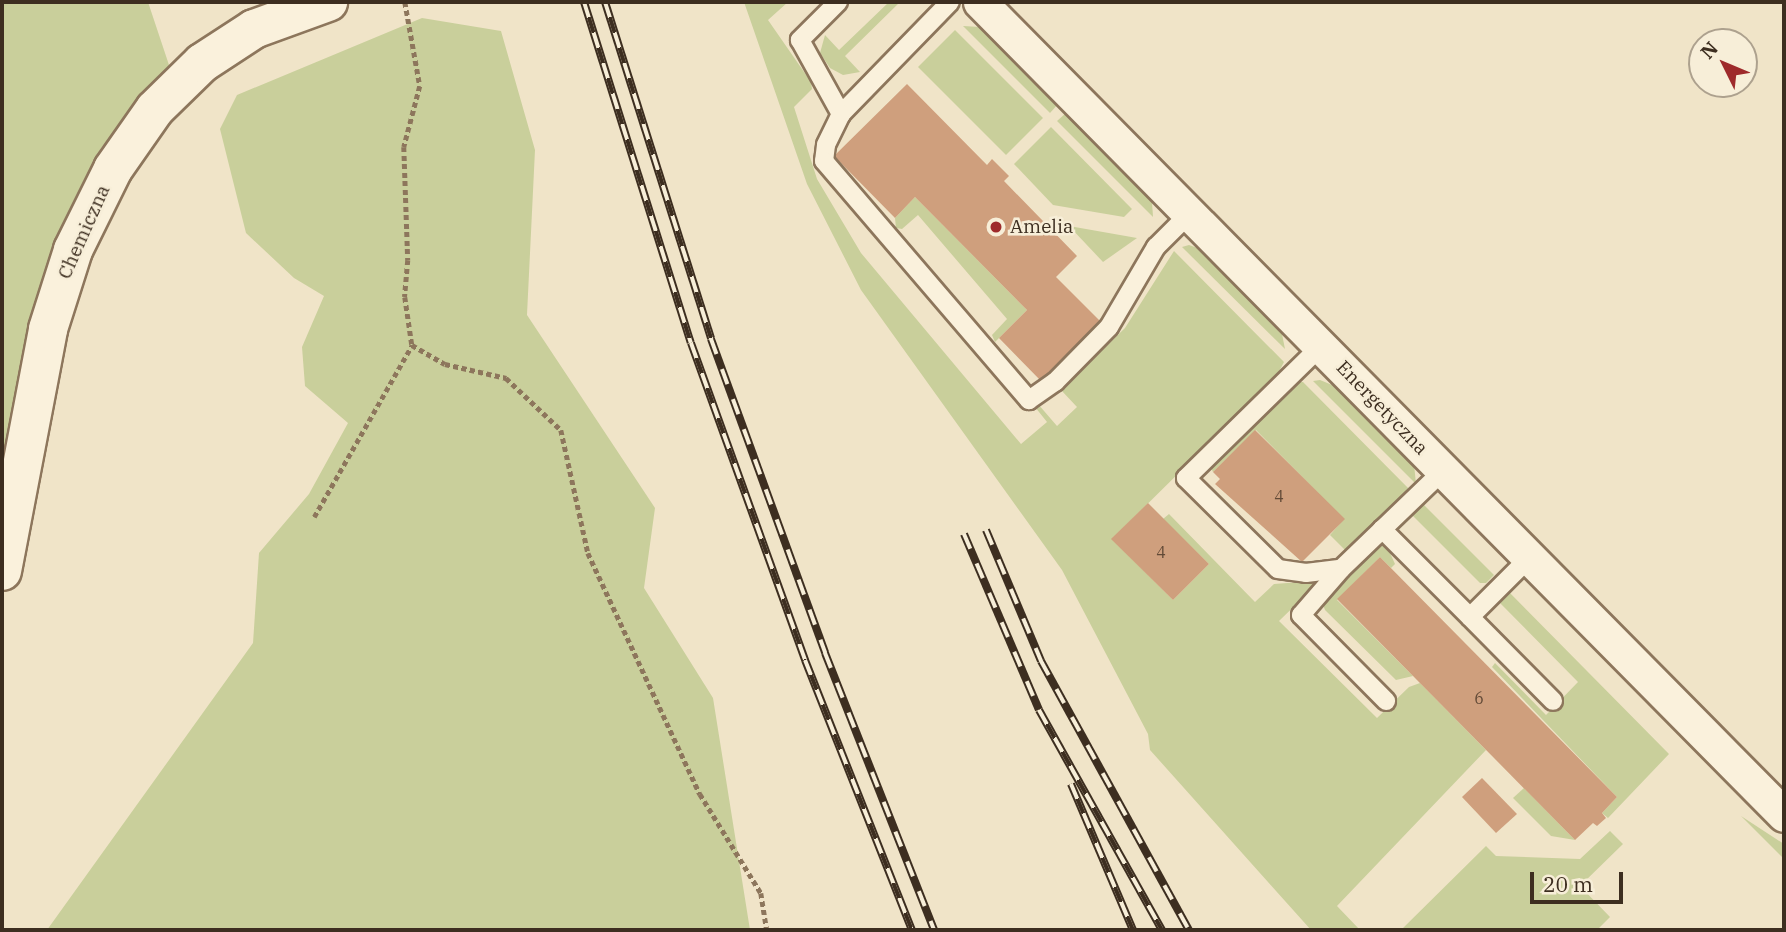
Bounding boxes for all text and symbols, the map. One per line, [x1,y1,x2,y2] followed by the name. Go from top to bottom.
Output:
[1688,28,1758,98] north arrow
[1695,36,1723,64] text: N
[53,181,115,283] street label: Chemiczna
[1010,216,1073,238] place label: Amelia
[988,219,1004,235] marker: Amelia
[1331,356,1433,460] street label: Energetyczna
[1274,486,1284,506] house number: 4
[1156,542,1166,562] house number: 4
[1474,688,1484,708] house number: 6
[1534,858,1627,902] scale bar
[1543,870,1593,898] text: 20 m

